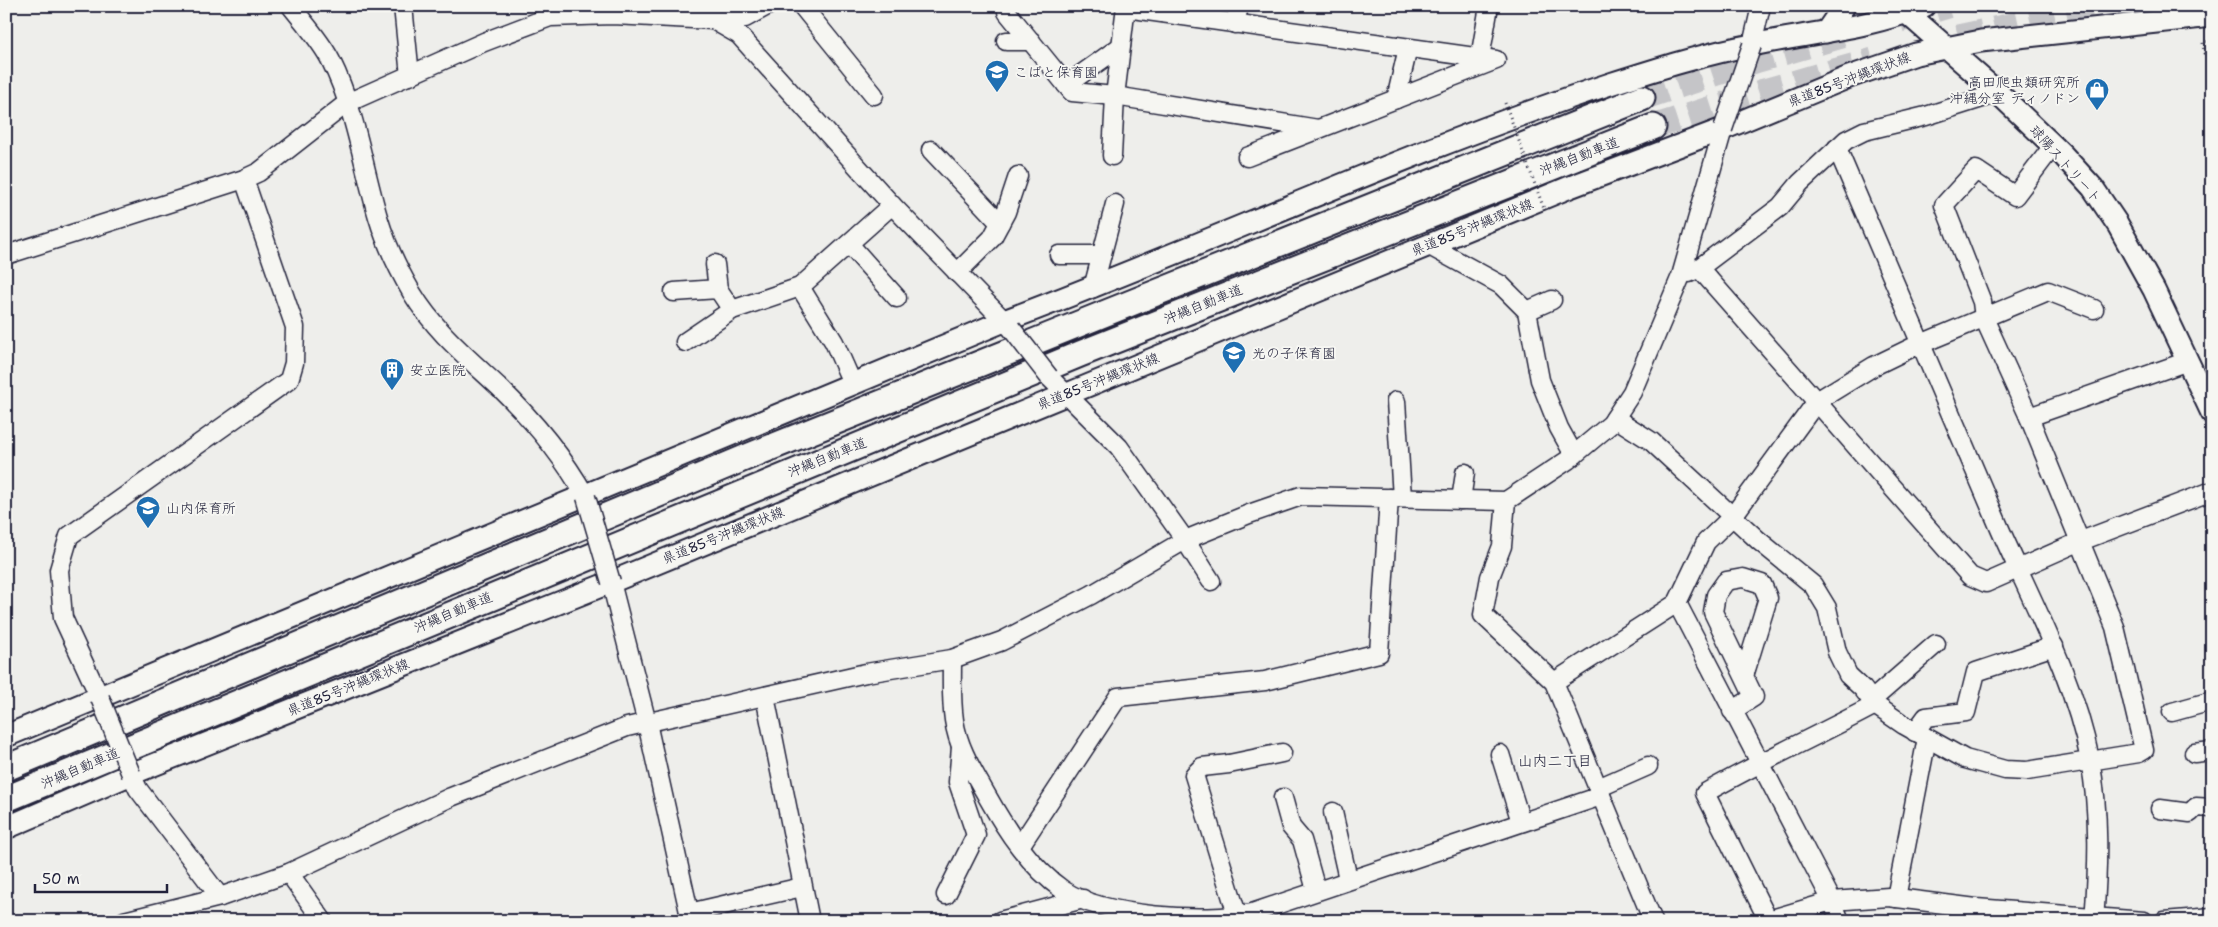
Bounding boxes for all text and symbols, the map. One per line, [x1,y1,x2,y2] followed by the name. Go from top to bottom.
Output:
[1785,47,1913,111] street label: 県道85号沖縄環状線
[984,59,1010,93] school or university icon: こばと保育園
[1014,63,1098,81] place label: こばと保育園
[1949,73,2080,107] place label: 高田爬虫類研究所 沖縄分室 ディノドン
[2084,77,2110,111] shop icon: 高田爬虫類研究所 沖縄分室 ディノドン
[2026,121,2106,207] street label: 球陽ストリート
[1537,133,1621,179] street label: 沖縄自動車道
[1408,194,1536,260] street label: 県道85号沖縄環状線
[1161,280,1245,328] street label: 沖縄自動車道
[1221,340,1247,374] school or university icon: 光の子保育園
[1252,344,1336,362] place label: 光の子保育園
[1034,348,1162,414] street label: 県道85号沖縄環状線
[379,357,405,391] building icon: 安立医院
[410,361,466,379] place label: 安立医院
[785,433,869,481] street label: 沖縄自動車道
[135,495,161,529] school or university icon: 山内保育所
[166,499,236,517] place label: 山内保育所
[659,502,787,568] street label: 県道85号沖縄環状線
[411,587,495,637] street label: 沖縄自動車道
[284,654,412,720] street label: 県道85号沖縄環状線
[38,743,122,793] street label: 沖縄自動車道
[1517,751,1593,771] district label: 山内二丁目
[35,862,168,894] scale bar
[42,869,80,889] text: 50 m

